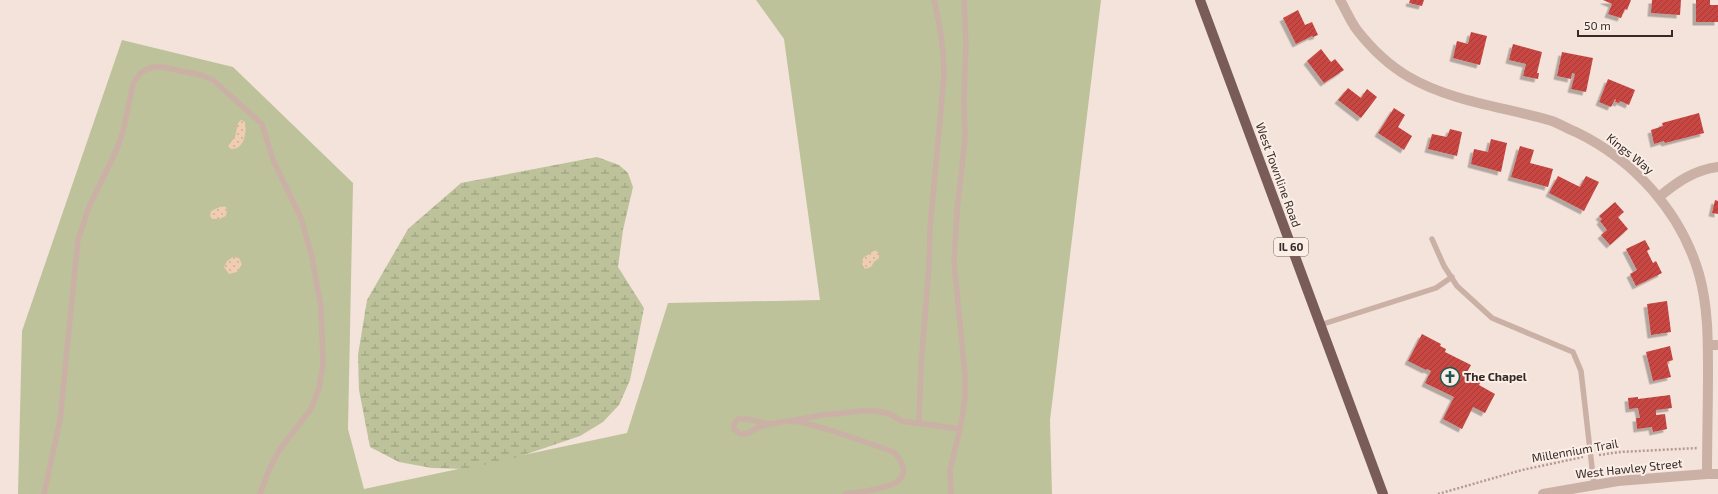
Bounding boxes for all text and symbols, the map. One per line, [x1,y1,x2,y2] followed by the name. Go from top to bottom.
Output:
[1578,12,1672,38] scale bar
[1584,18,1611,32] text: 50 m
[1254,120,1304,229] street label: West Townline Road
[1604,130,1657,177] street label: Kings Way
[1274,238,1308,256] road number: IL 60
[1439,366,1461,388] church icon: The Chapel
[1464,369,1527,383] place label: The Chapel
[1531,435,1620,465] street label: Millennium Trail
[1575,455,1684,481] street label: West Hawley Street

